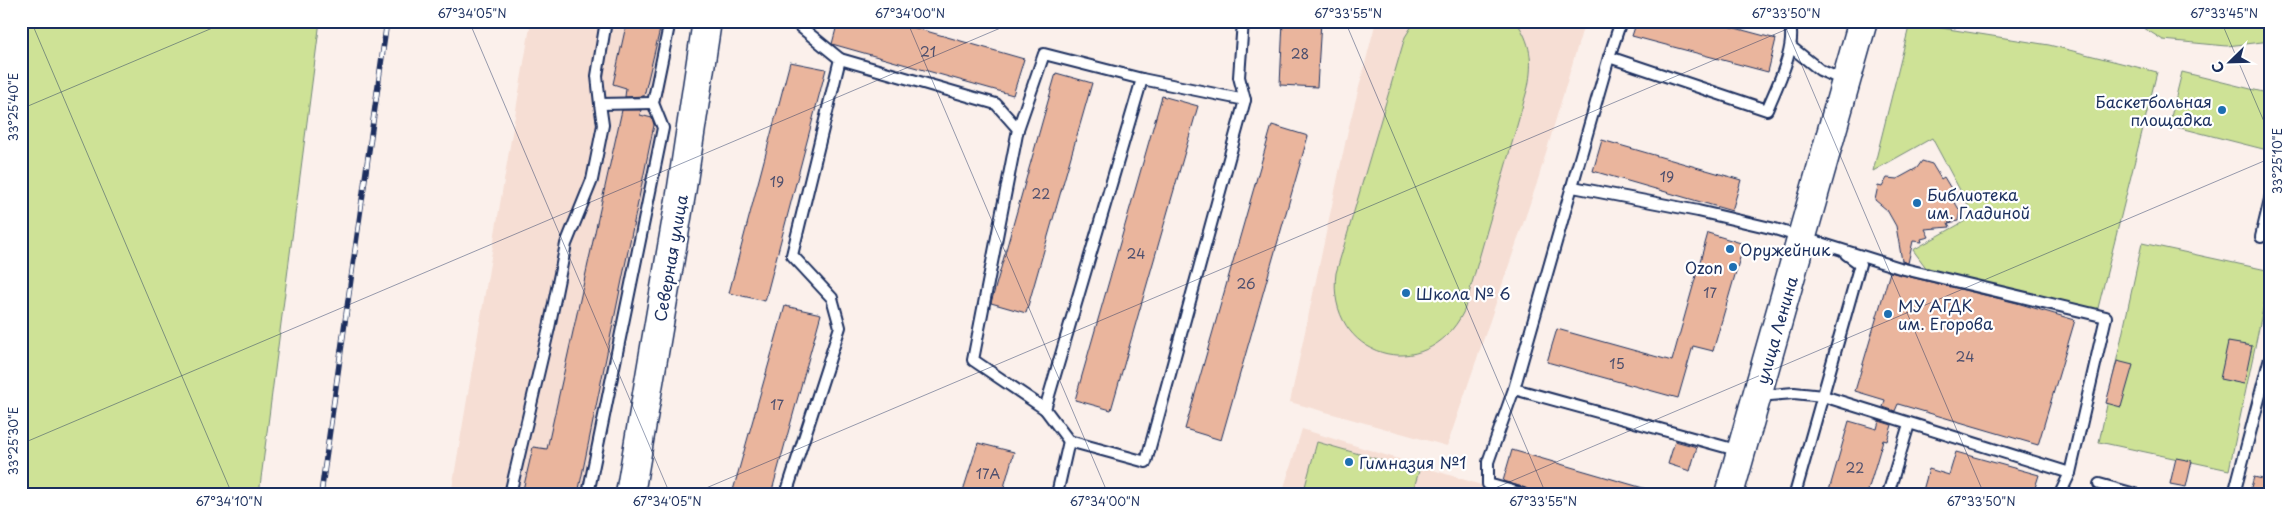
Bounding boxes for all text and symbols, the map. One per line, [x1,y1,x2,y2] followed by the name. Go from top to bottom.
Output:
[437,4,507,22] text: 67°34'05"N
[875,4,945,22] text: 67°34'00"N
[1314,4,1382,22] text: 67°33'55"N
[1751,4,1821,22] text: 67°33'50"N
[2190,4,2258,22] text: 67°33'45"N
[2204,38,2254,88] north arrow
[920,41,936,62] house number: 21
[1291,43,1309,64] house number: 28
[2206,58,2229,76] text: С
[4,73,22,141] text: 33°25'40"E
[2095,89,2212,131] place label: Баскетбольная площадка
[2216,104,2228,116] marker: Баскетбольная площадка
[2268,128,2286,194] text: 33°25'10"E
[1660,166,1674,187] house number: 19
[770,171,784,192] house number: 19
[1927,182,2030,224] place label: Библиотека им. Гладиной
[1032,183,1050,204] house number: 22
[647,193,693,323] street label: Северная улица
[1911,197,1923,209] marker: Библиотека им. Гладиной
[1740,237,1831,261] place label: Оружейник
[1127,243,1145,264] house number: 24
[1724,243,1736,255] marker: Оружейник
[1685,255,1723,279] place label: Ozon
[1727,261,1739,273] marker: Ozon
[1236,273,1256,294] house number: 26
[1749,273,1803,387] street label: улица Ленина
[1416,281,1511,305] place label: Школа № 6
[1703,282,1717,303] house number: 17
[1400,287,1412,299] marker: Школа № 6
[1898,293,1993,335] place label: МУ АГДК им. Егорова
[1882,308,1894,320] marker: МУ АГДК им. Егорова
[1956,346,1974,367] house number: 24
[1609,353,1625,374] house number: 15
[770,394,784,415] house number: 17
[4,407,22,475] text: 33°25'30"E
[1359,450,1466,474] place label: Гимназия №1
[1343,456,1355,468] marker: Гимназия №1
[1846,457,1864,478] house number: 22
[976,463,1001,484] house number: 17А
[195,492,263,510] text: 67°34'10"N
[632,492,702,510] text: 67°34'05"N
[1070,492,1140,510] text: 67°34'00"N
[1509,492,1577,510] text: 67°33'55"N
[1946,492,2016,510] text: 67°33'50"N

